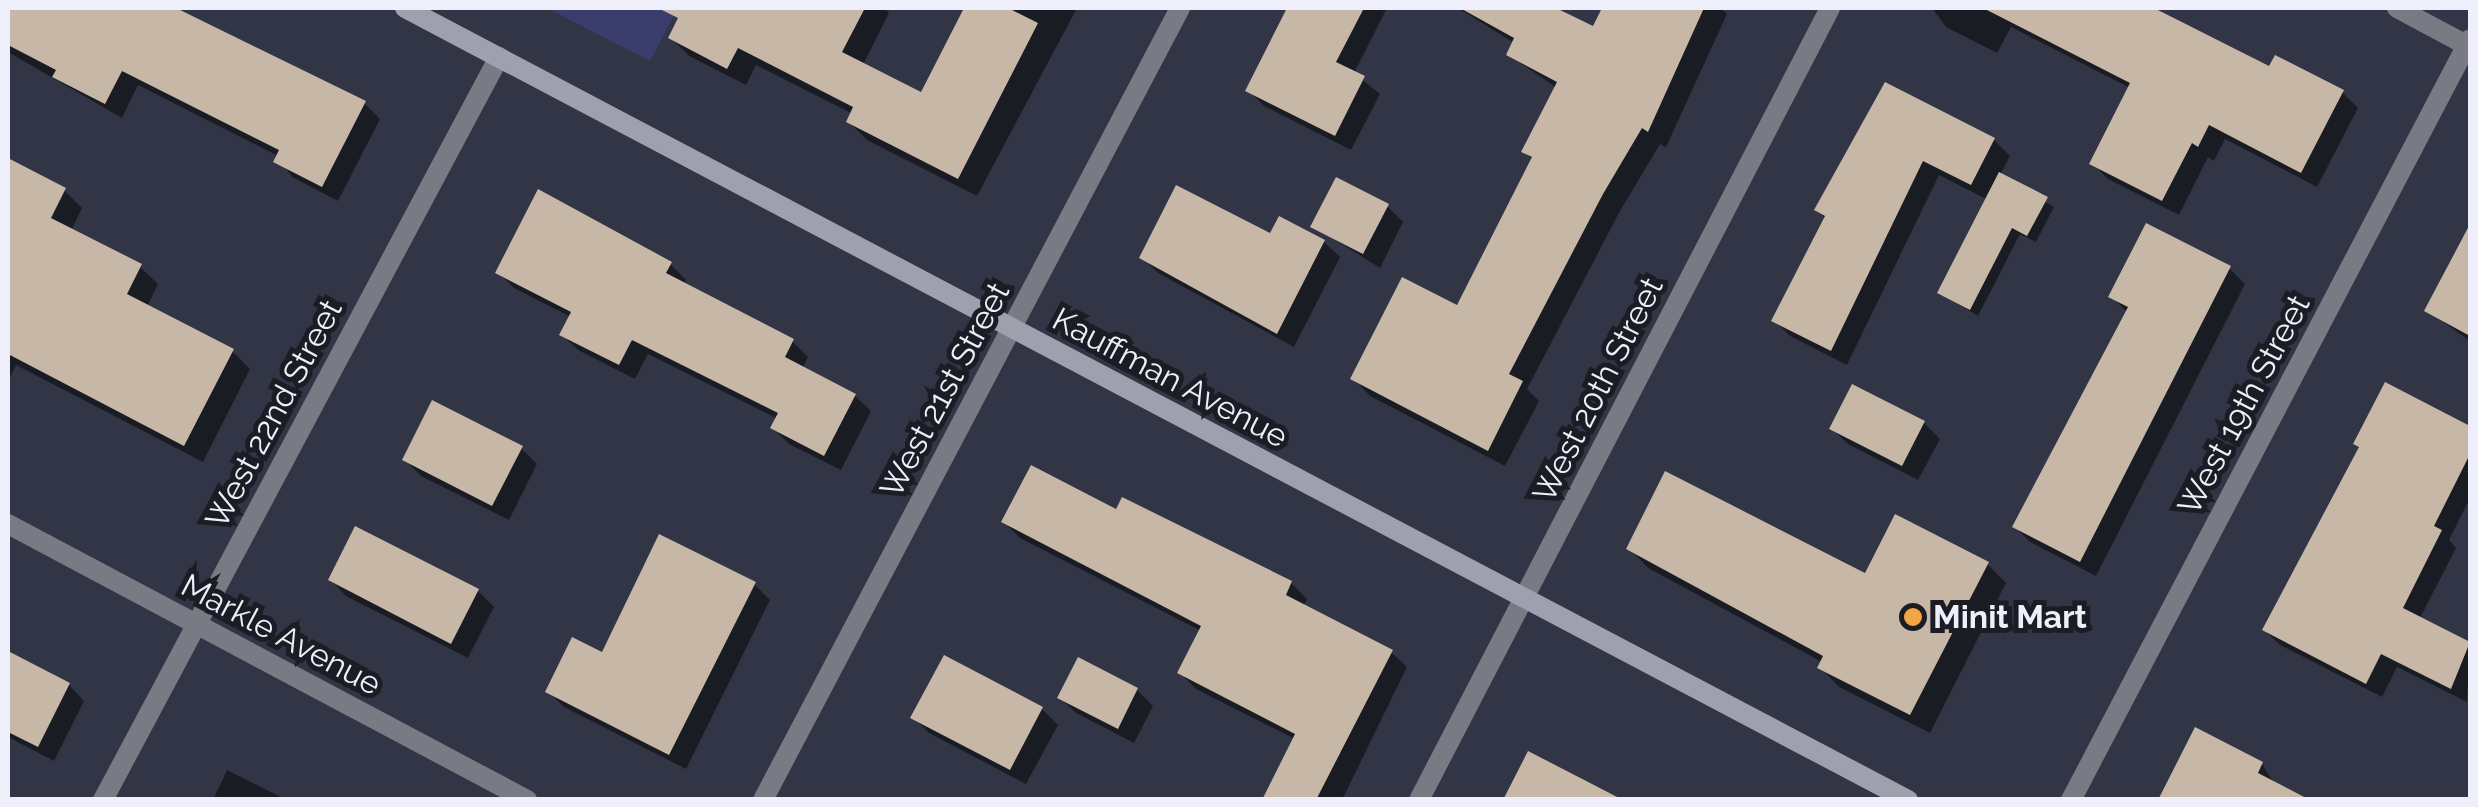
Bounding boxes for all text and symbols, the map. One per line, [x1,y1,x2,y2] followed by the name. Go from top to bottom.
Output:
[1525,271,1671,509] street label: West 20th Street
[872,276,1018,504] street label: West 21st Street
[2170,289,2318,521] street label: West 19th Street
[198,293,350,535] street label: West 22nd Street
[1045,300,1295,456] street label: Kauffman Avenue
[174,566,388,704] street label: Markle Avenue
[1933,598,2087,636] place label: Minit Mart
[1902,606,1924,628] marker: Minit Mart

